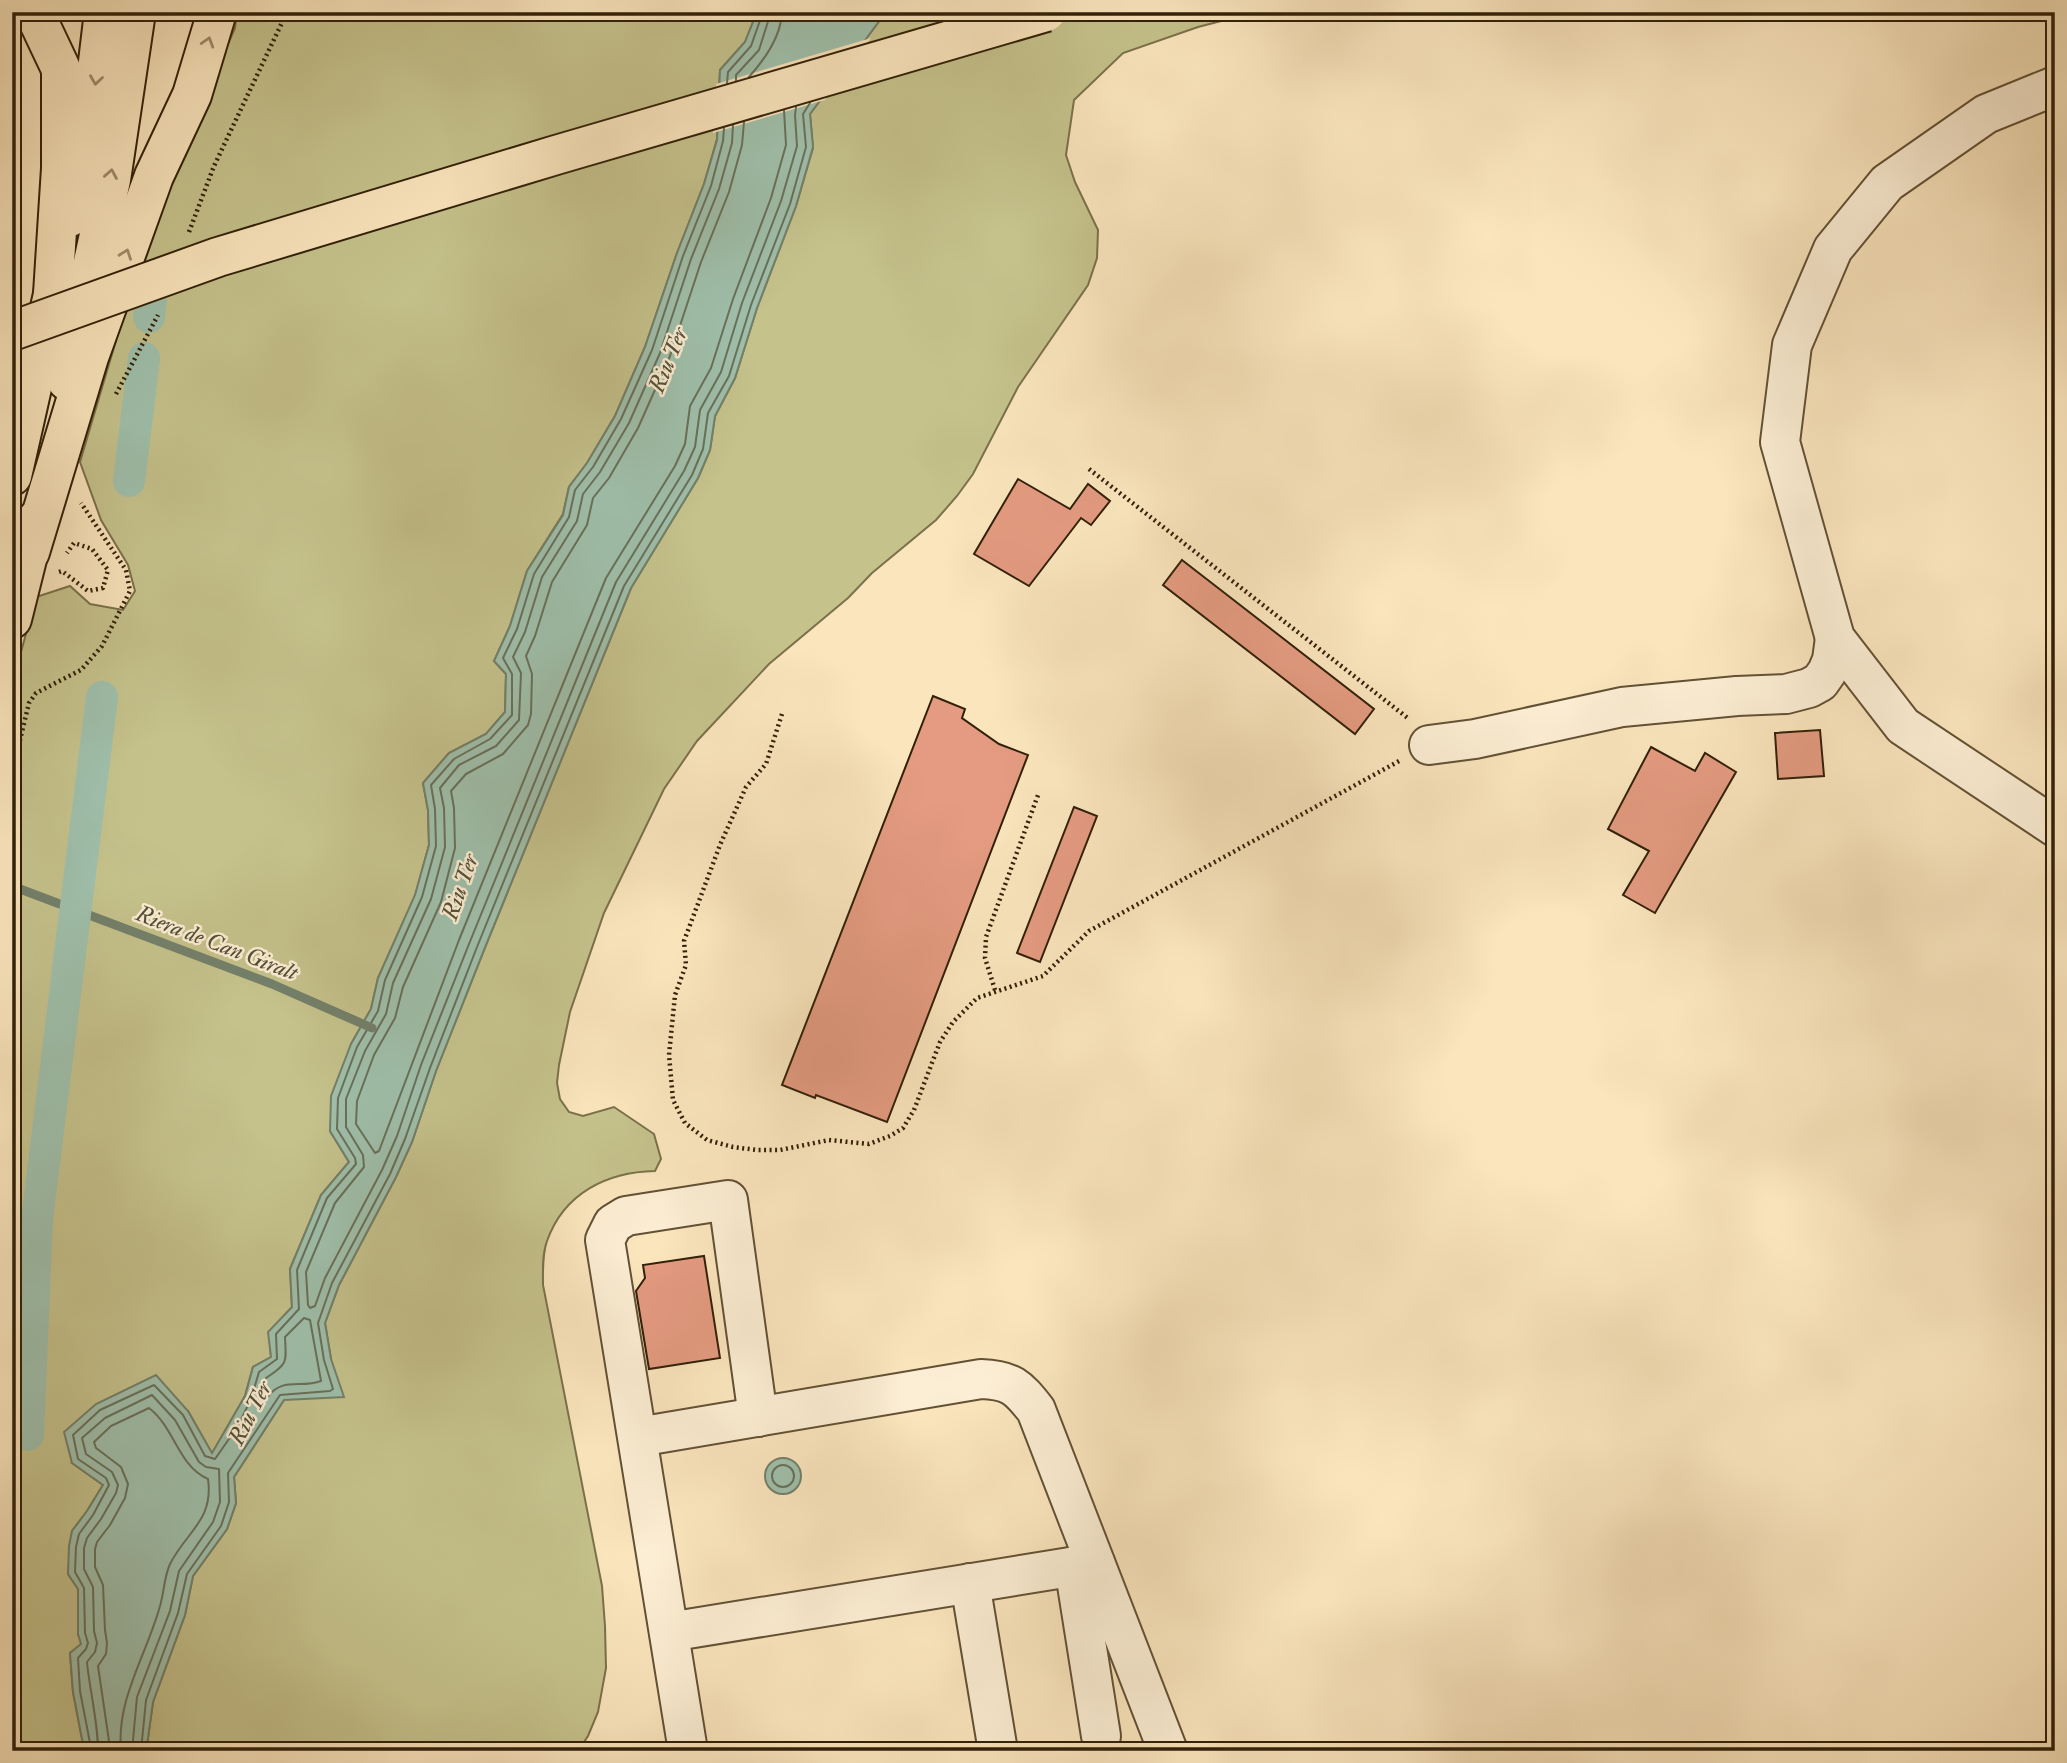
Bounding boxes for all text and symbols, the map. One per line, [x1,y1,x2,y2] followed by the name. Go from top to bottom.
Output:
[199,36,214,48] one-way arrow
[88,74,103,86] one-way arrow
[103,168,118,180] one-way arrow
[118,248,132,260] one-way arrow
[641,322,695,398] water label: Riu Ter
[435,849,485,925] water label: Riu Ter
[131,898,303,988] water label: Riera de Can Giralt
[221,1375,279,1451] water label: Riu Ter

